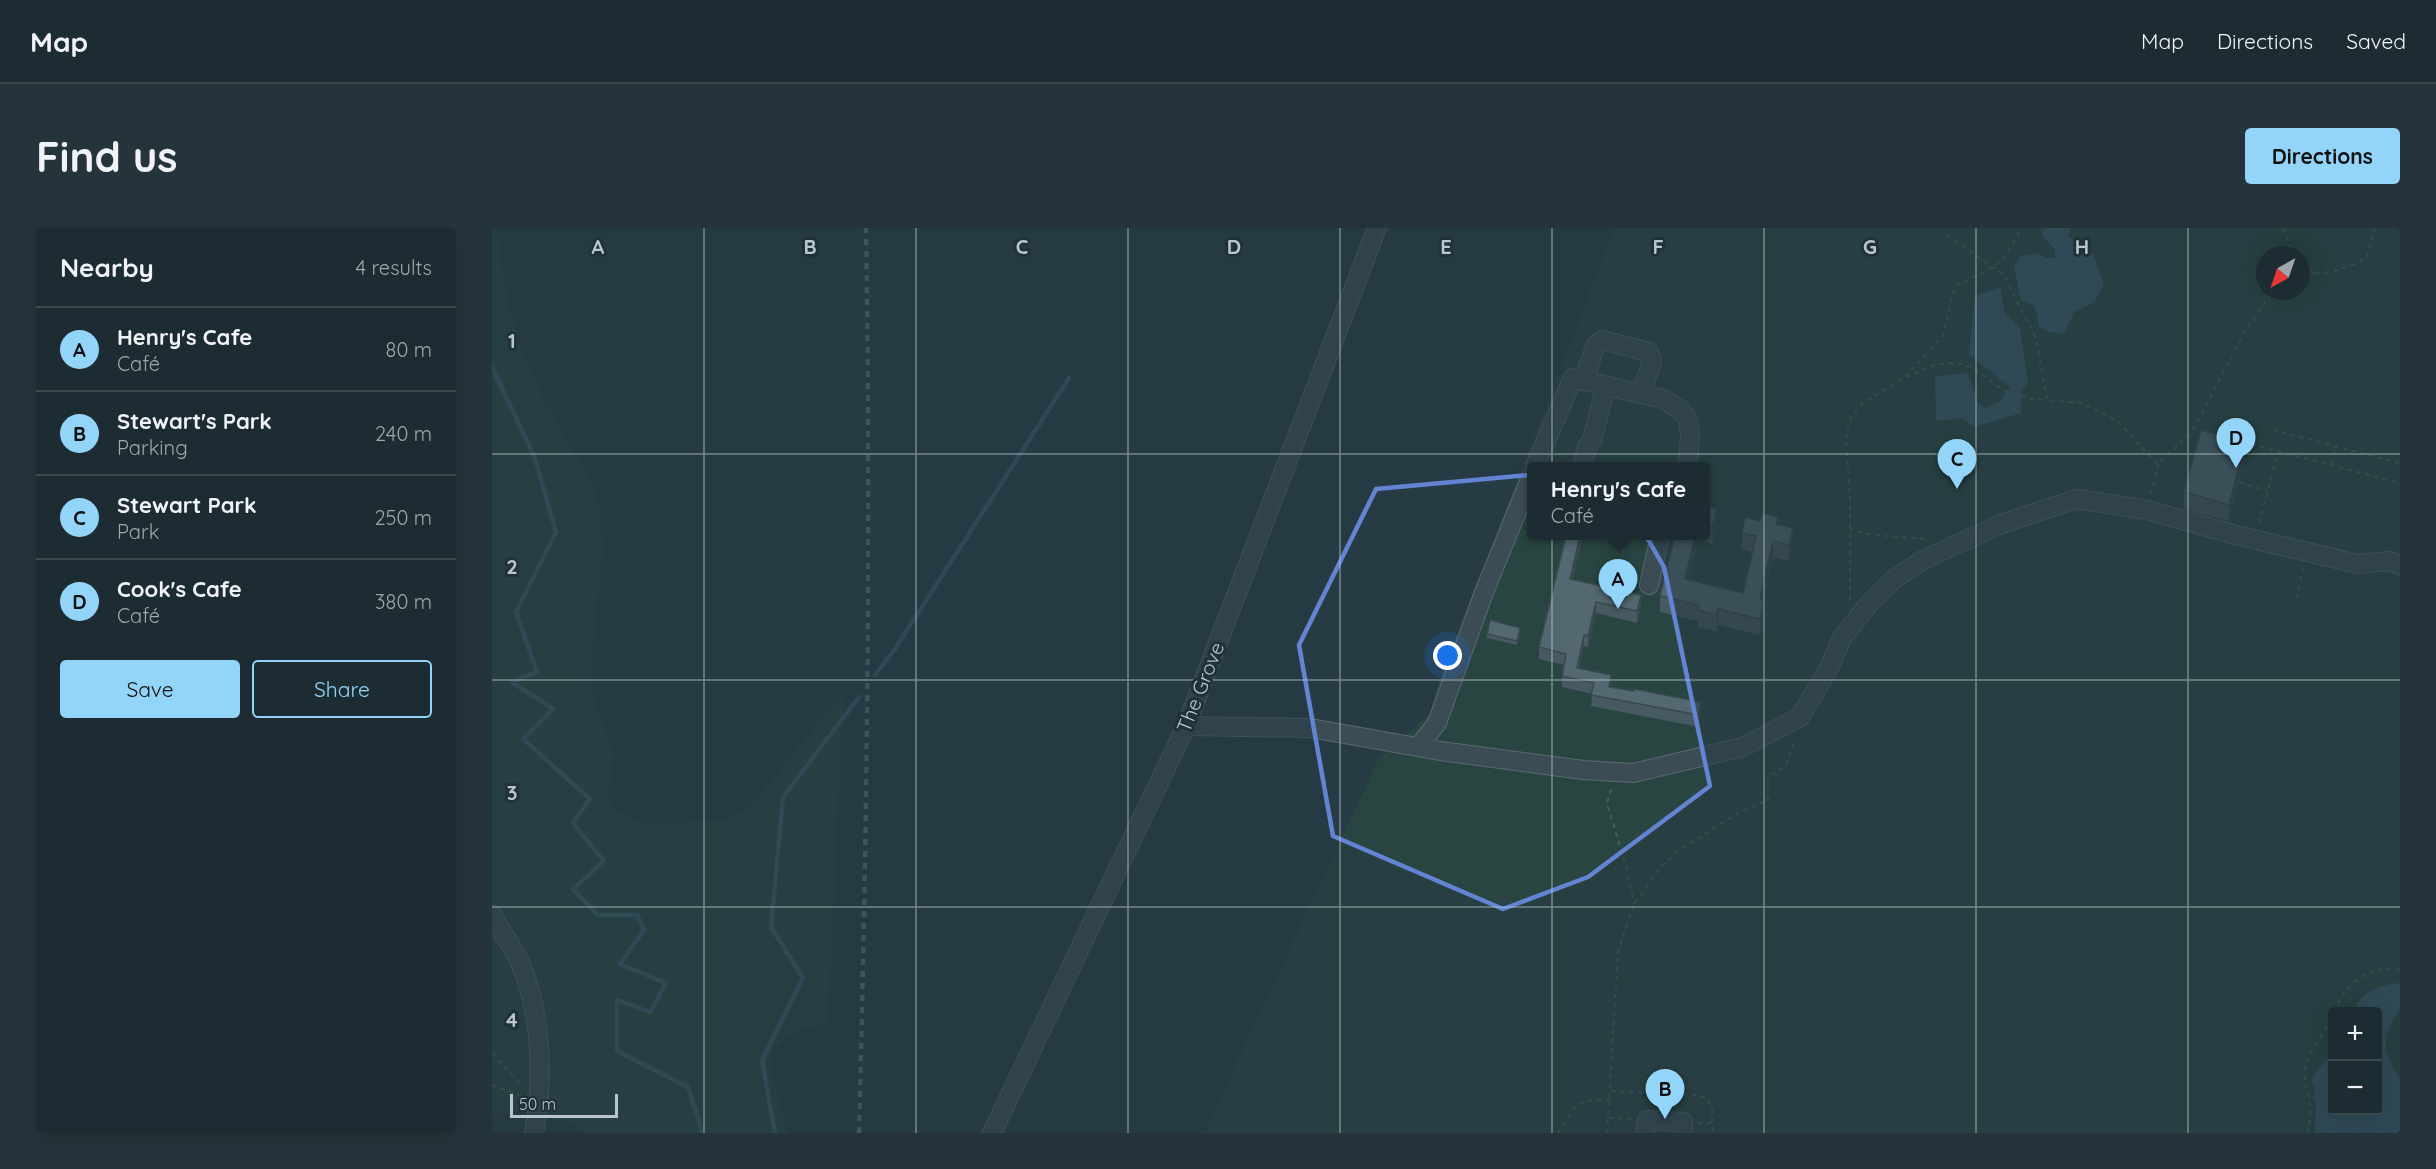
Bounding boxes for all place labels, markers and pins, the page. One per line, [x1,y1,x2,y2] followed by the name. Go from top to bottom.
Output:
[2216,418,2256,468] pin: D
[1938,440,1976,489] pin: C
[1598,560,1638,609] pin: A
[1646,1070,1684,1119] pin: B

